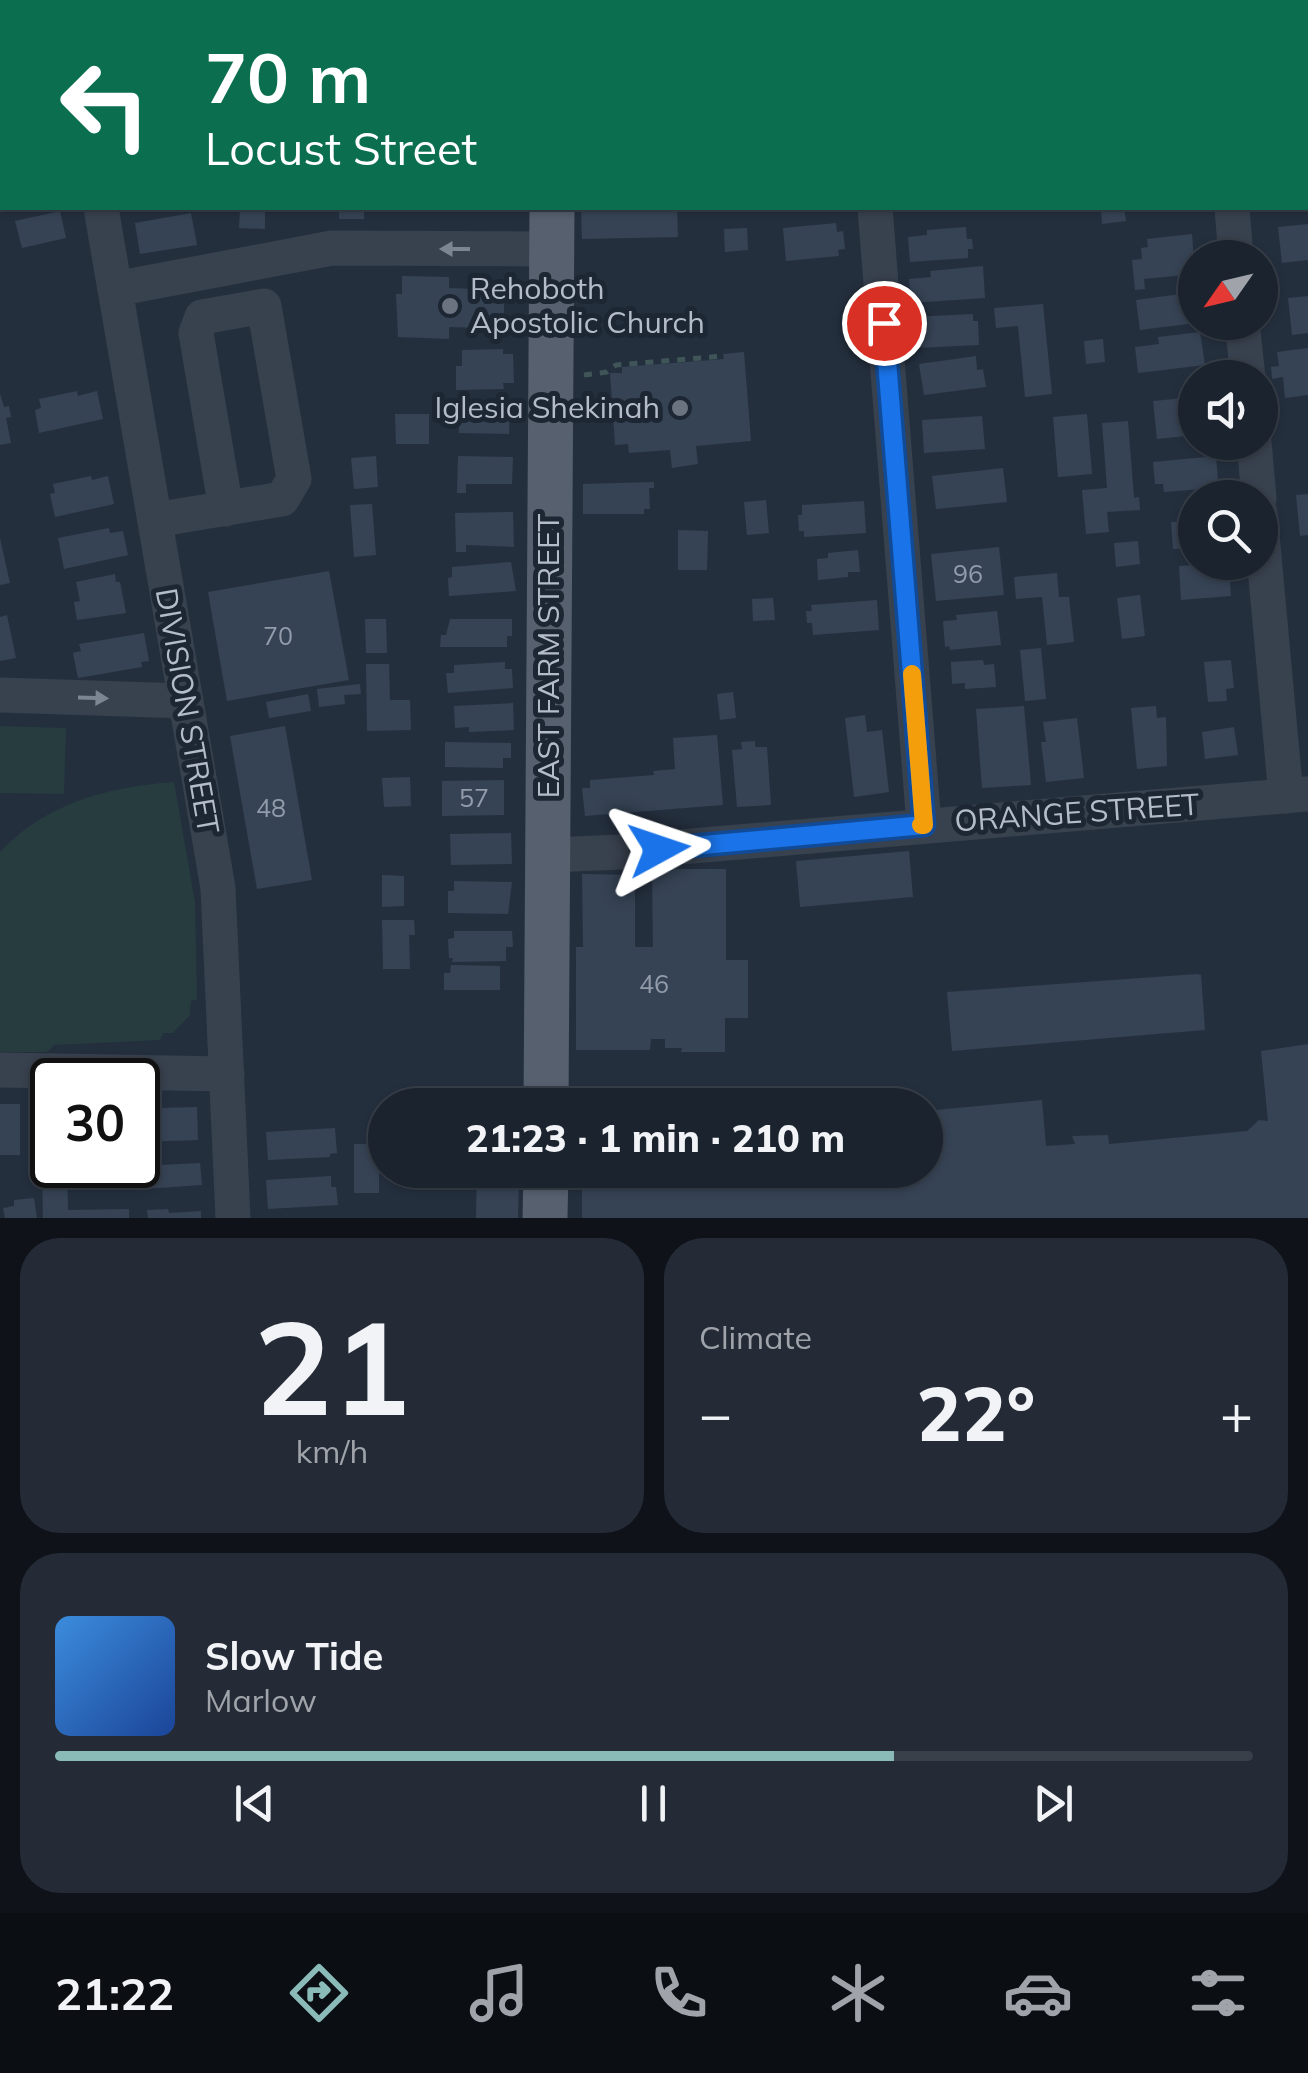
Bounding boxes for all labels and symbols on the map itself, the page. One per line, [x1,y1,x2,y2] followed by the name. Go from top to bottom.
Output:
[438,240,470,256] one-way arrow
[1178,240,1278,340] north arrow
[470,269,705,341] place label: Rehoboth Apostolic Church
[842,281,927,366] pin
[439,295,461,317] marker: Rehoboth Apostolic Church
[434,388,660,426] place label: Iglesia Shekinah
[669,397,691,419] marker: Iglesia Shekinah
[529,514,567,798] street label: EAST FARM STREET
[953,558,983,589] house number: 96
[148,585,228,837] street label: DIVISION STREET
[263,620,293,651] house number: 70
[77,691,109,707] one-way arrow
[459,782,489,813] house number: 57
[953,784,1201,840] street label: ORANGE STREET
[256,792,286,823] house number: 48
[607,797,711,901] position arrow
[639,968,669,999] house number: 46
[30,1058,160,1188] speed limit sign: 30

